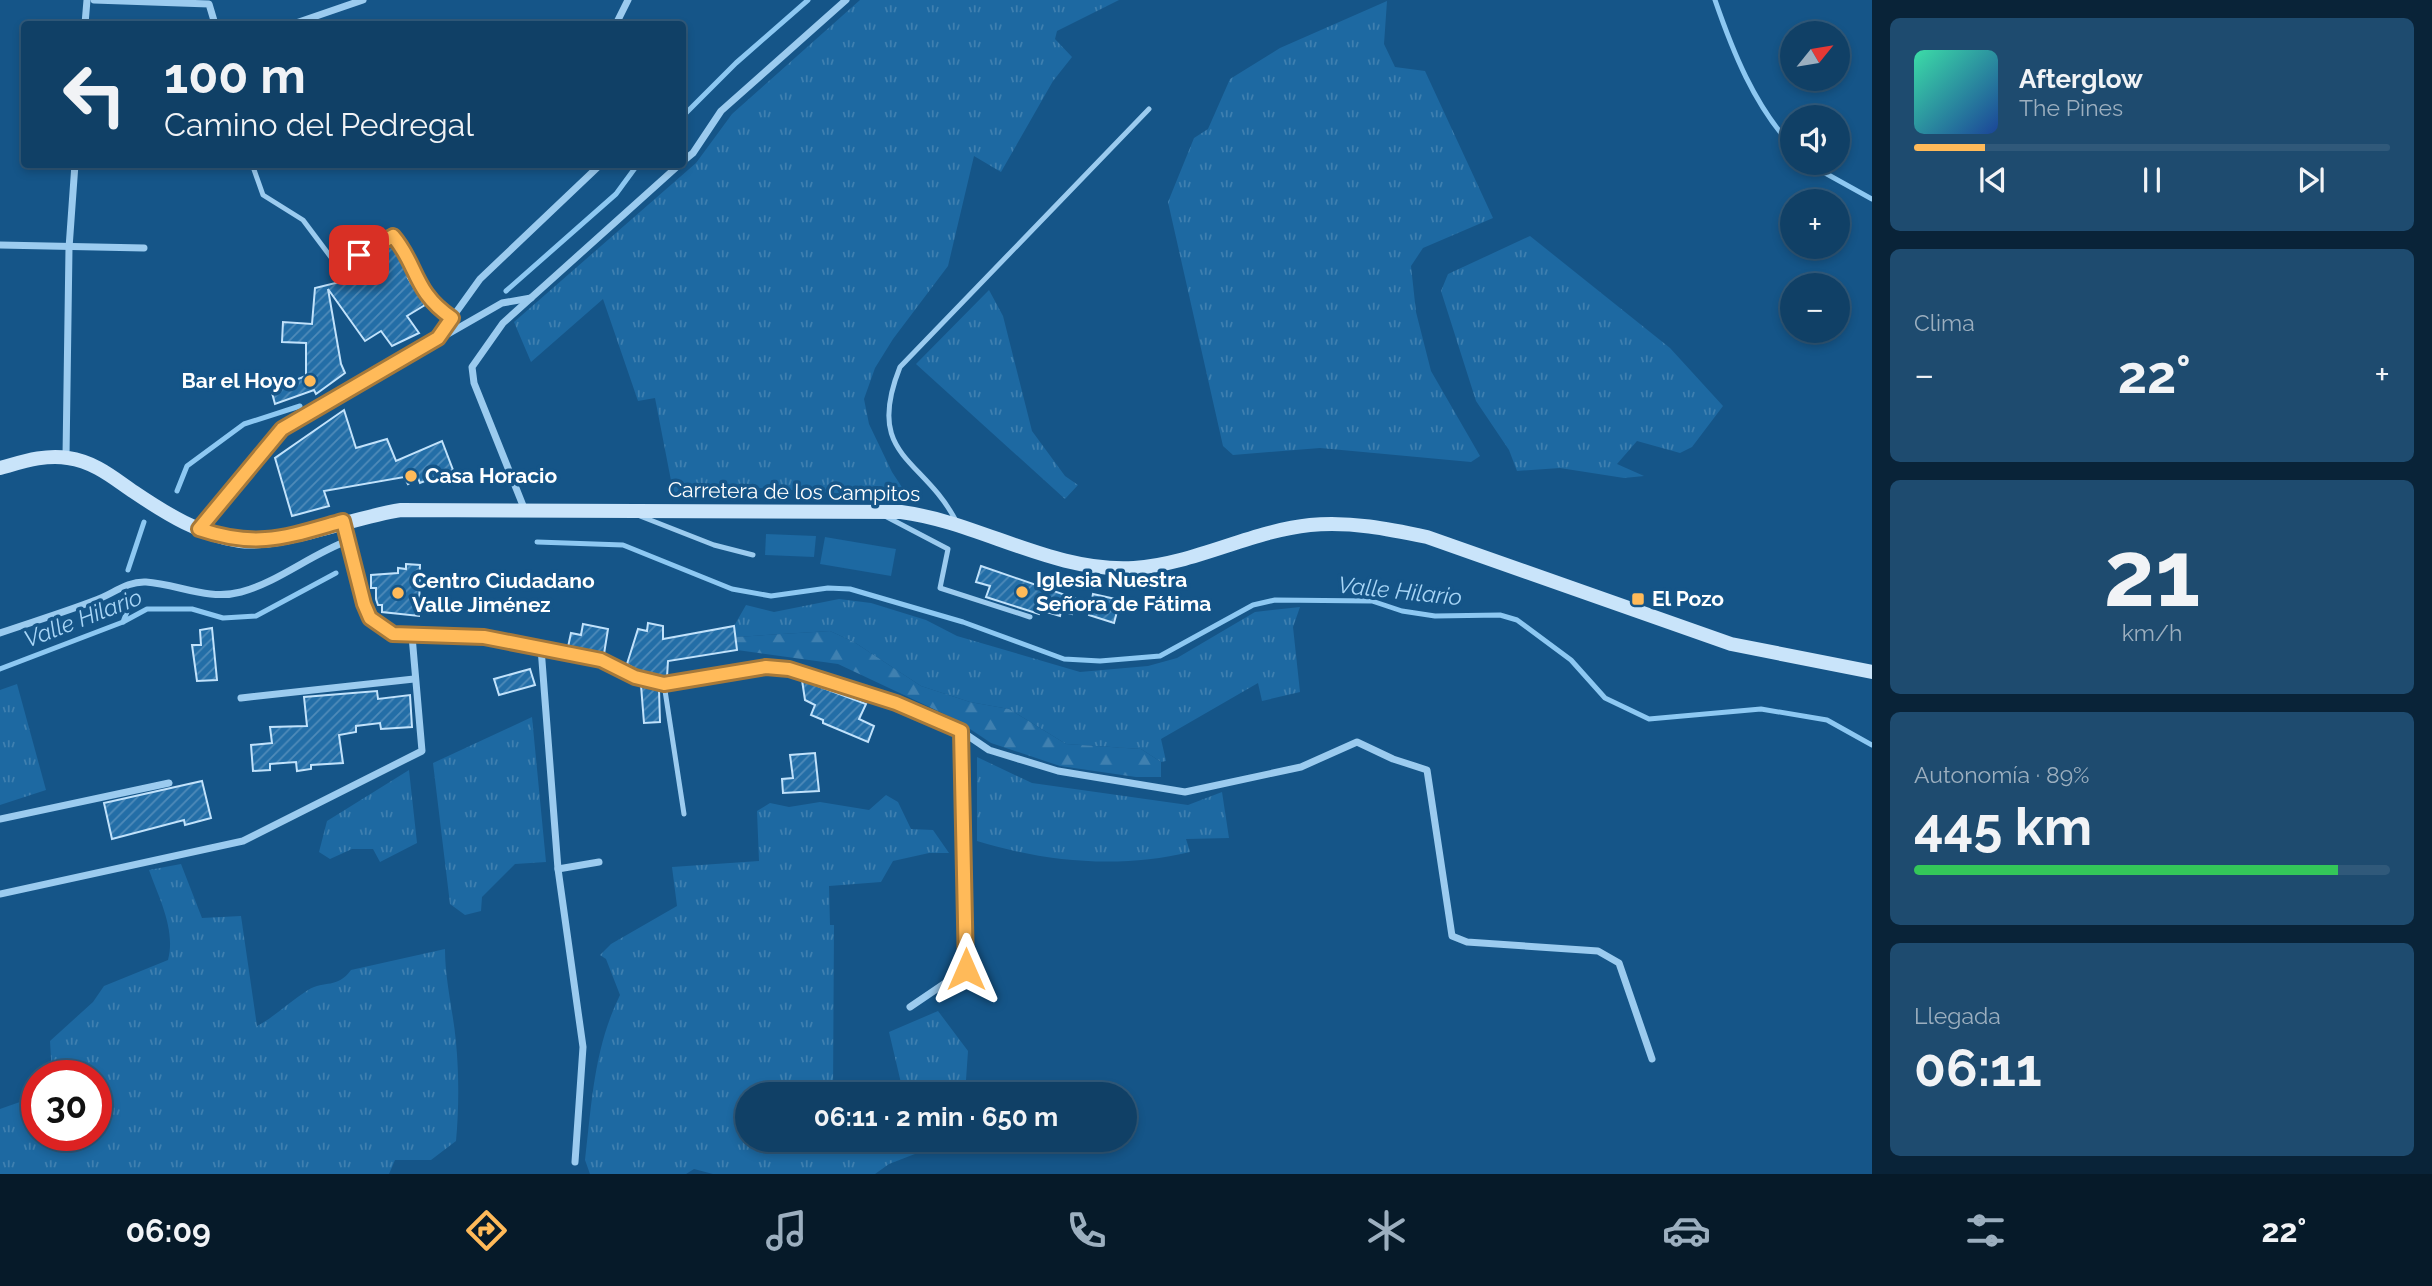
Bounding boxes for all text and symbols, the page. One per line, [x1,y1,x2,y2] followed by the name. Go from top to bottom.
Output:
[1780,21,1850,91] north arrow
[1780,21,1850,343] map controls
[164,47,306,104] text: 100 m
[49,49,140,140] icon: left
[2019,64,2143,94] text: Afterglow
[2019,94,2123,121] text: The Pines
[1780,105,1850,175] button: sound
[164,106,474,143] text: Camino del Pedregal
[1974,161,2012,199] icon: previous
[2133,161,2171,199] icon: pause
[2292,161,2330,199] icon: next
[1780,189,1850,259] button: +
[329,225,389,285] pin
[340,236,378,274] icon: arrive
[1780,273,1850,343] button: −
[1914,309,1975,336] text: Clima
[2118,344,2191,405] text: 22°
[1914,352,1934,397] text: −
[2374,352,2390,397] text: +
[182,368,296,393] place label: Bar el Hoyo
[302,373,318,389] marker: Bar el Hoyo
[425,463,557,488] place label: Casa Horacio
[403,468,419,484] marker: Casa Horacio
[668,477,920,506] street label: Carretera de los Campitos
[2104,520,2200,627] text: 21
[1036,567,1211,616] place label: Iglesia Nuestra Señora de Fátima
[412,568,595,617] place label: Centro Ciudadano Valle Jiménez
[1337,571,1463,610] water label: Valle Hilario
[20,583,146,652] water label: Valle Hilario
[1014,584,1030,600] marker: Iglesia Nuestra Señora de Fátima
[390,585,406,601] marker: Centro Ciudadano Valle Jiménez
[1652,586,1724,611] place label: El Pozo
[1630,591,1646,607] marker: El Pozo
[2122,619,2182,646] text: km/h
[1914,761,2090,788] text: Autonomía · 89%
[1914,796,2092,857] text: 445 km
[929,932,1003,1006] position arrow
[1914,1002,2001,1029] text: Llegada
[1914,1037,2042,1098] text: 06:11
[21,1060,112,1151] speed limit sign: 30
[814,1102,1058,1132] text: 06:11 · 2 min · 650 m
[462,1206,511,1255] icon: directions
[762,1206,811,1255] icon: music
[1062,1206,1111,1255] icon: phone
[1362,1206,1411,1255] icon: climate
[1662,1206,1711,1255] icon: car
[1961,1206,2010,1255] icon: filters
[125,1212,211,1249] text: 06:09
[2261,1212,2306,1249] text: 22°

